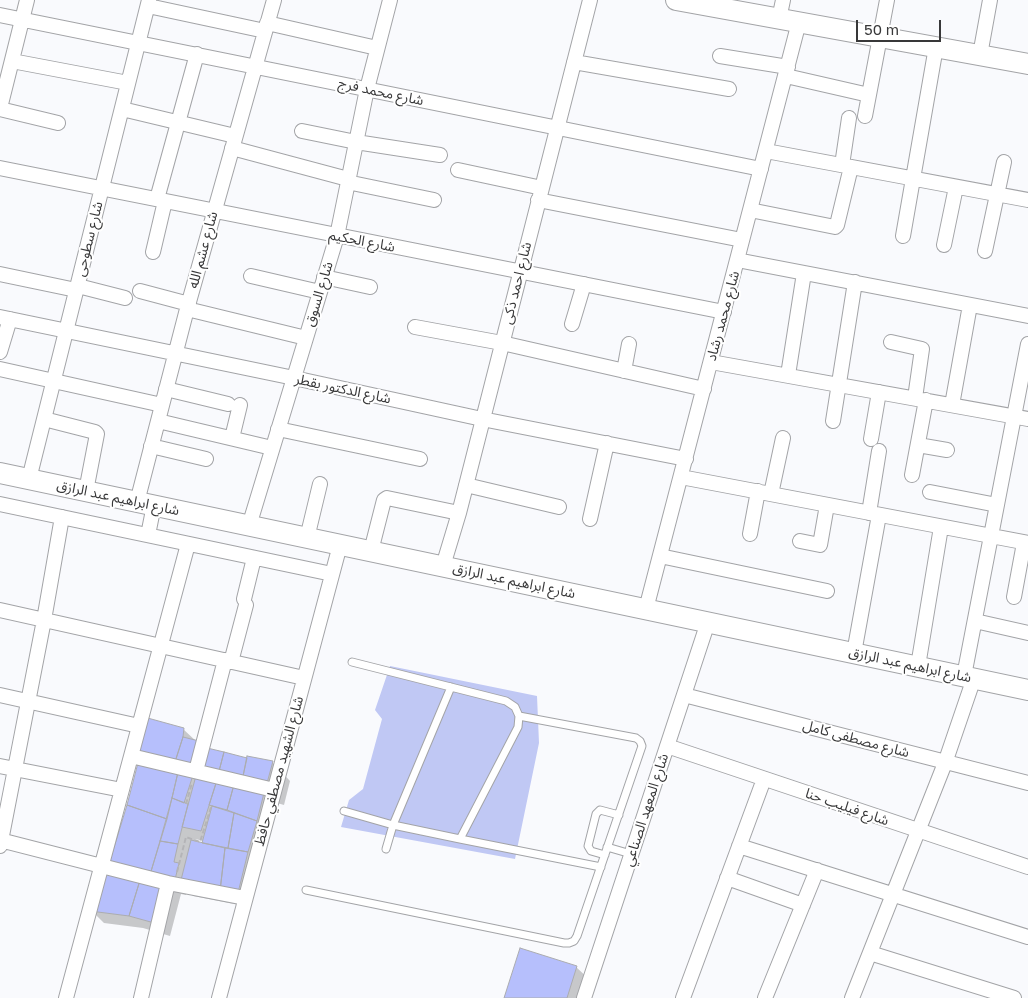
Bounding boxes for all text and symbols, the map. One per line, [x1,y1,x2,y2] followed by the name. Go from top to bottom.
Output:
[858,10,943,42] scale bar
[864,20,899,38] text: 50 m
[337,75,425,109] street label: شارع محمد فرج
[72,200,106,278] street label: شارع سطوحى
[185,210,221,290] street label: شارع عشم الله
[328,226,396,256] street label: شارع الحكيم
[499,240,535,326] street label: شارع احمد ذكى
[301,259,337,329] street label: شارع السوق
[703,269,743,363] street label: شارع محمد رشاد
[294,371,392,407] street label: شارع الدكتور بقطر
[55,477,181,519] street label: شارع ابراهيم عبد الرازق
[451,560,577,602] street label: شارع ابراهيم عبد الرازق
[847,644,973,686] street label: شارع ابراهيم عبد الرازق
[251,694,307,848] street label: شارع الشهيد مصطفي حافظ
[801,717,911,761] street label: شارع مصطفى كامل
[620,751,672,869] street label: شارع المعهد الصناعي
[803,785,891,829] street label: شارع فيليب حنا

